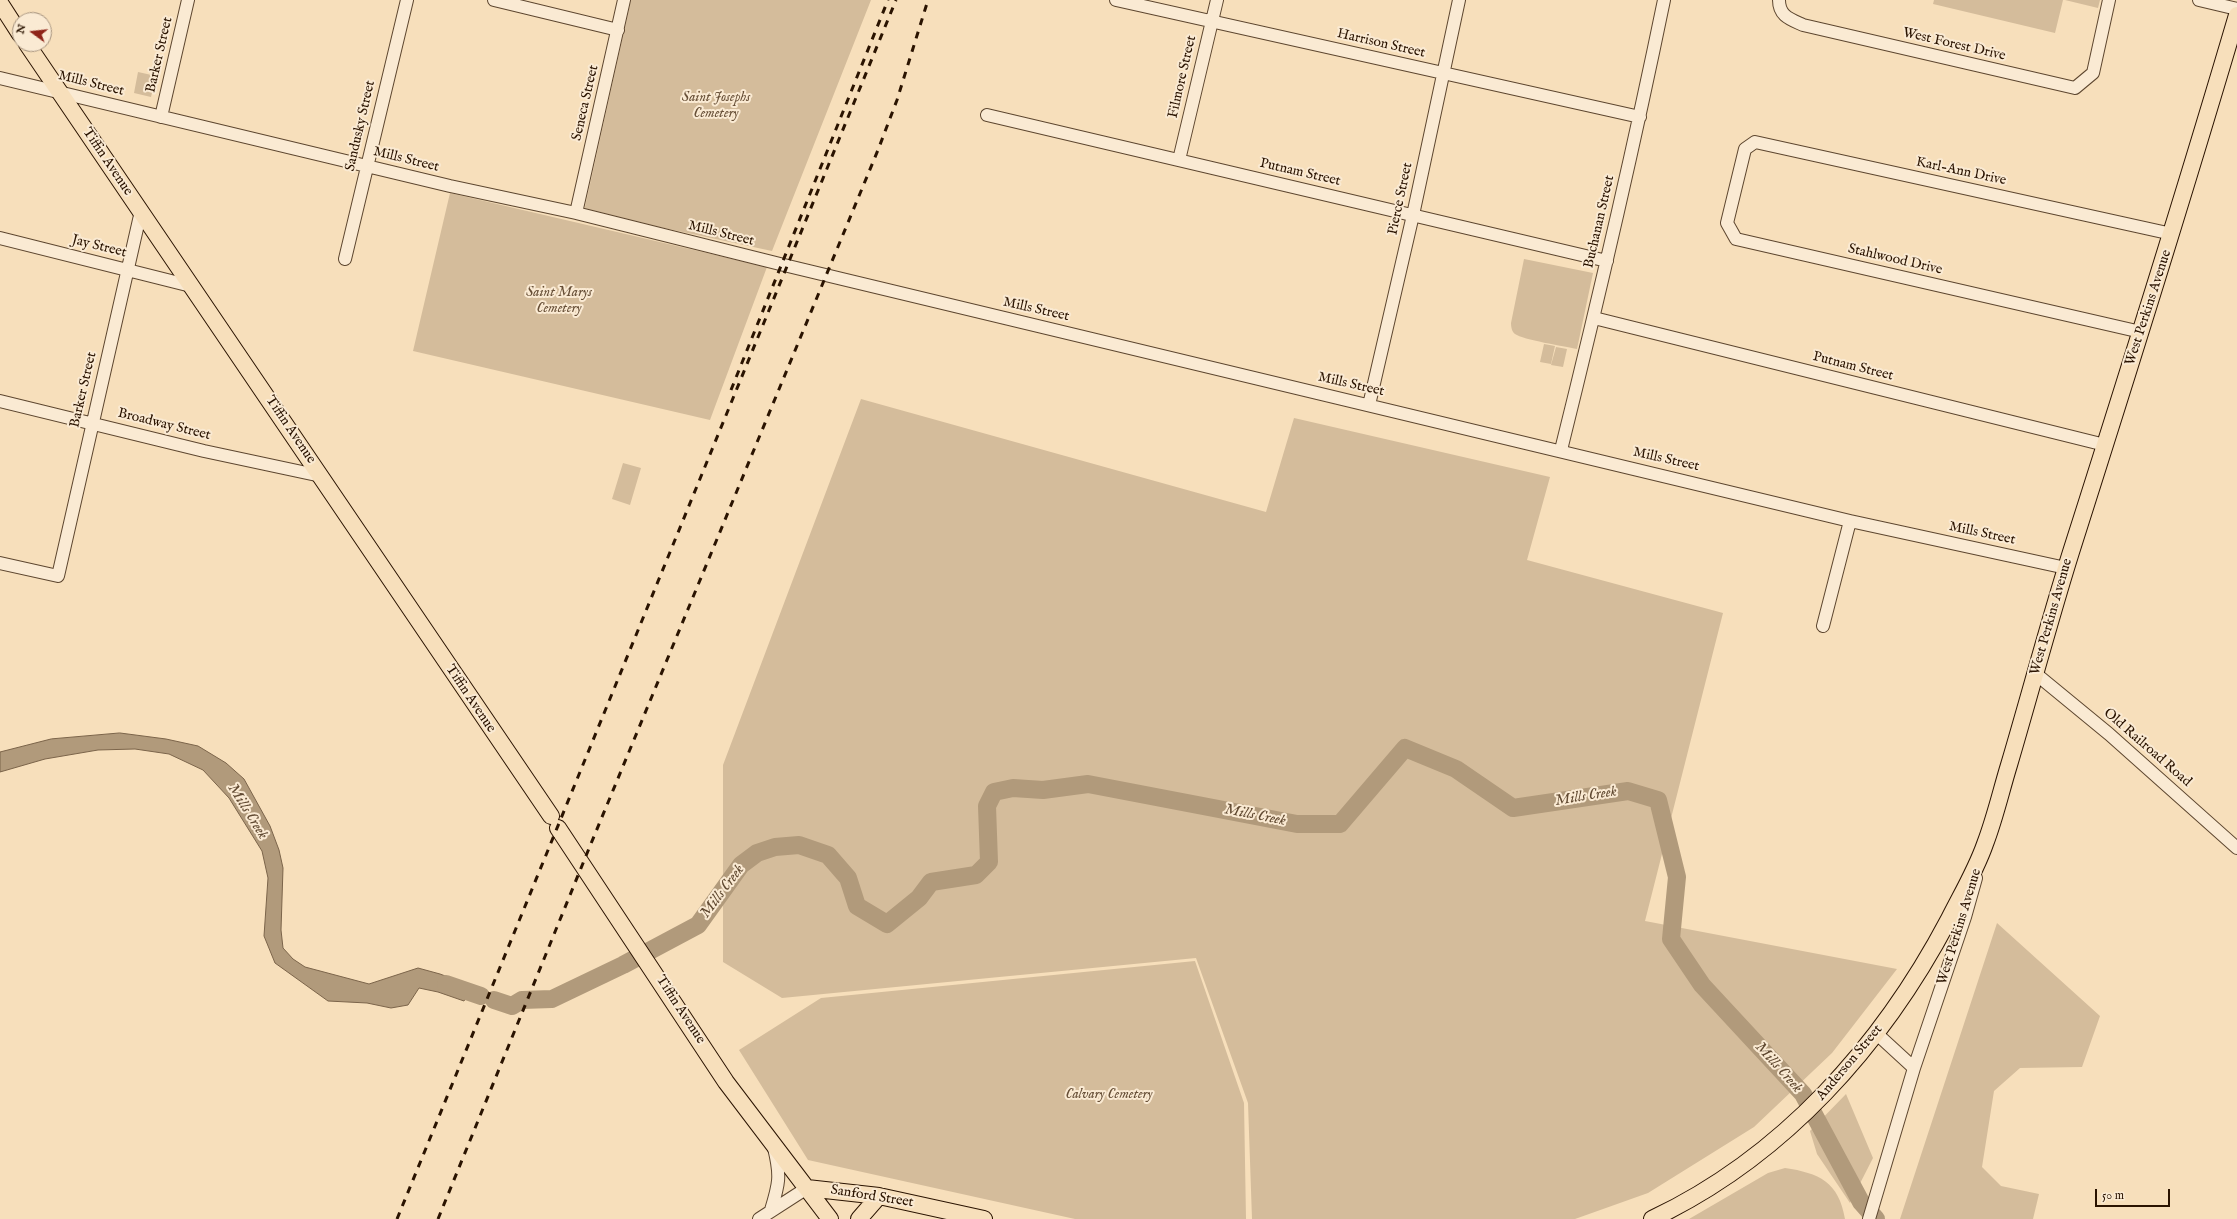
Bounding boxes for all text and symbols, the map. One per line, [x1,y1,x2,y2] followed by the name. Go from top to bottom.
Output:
[12,12,52,52] north arrow
[143,16,177,94] street label: Barker Street
[13,23,29,36] text: N
[1901,25,2007,65] street label: West Forest Drive
[1335,26,1427,62] street label: Harrison Street
[1165,34,1201,120] street label: Filmore Street
[569,63,603,143] street label: Seneca Street
[56,68,126,100] street label: Mills Street
[342,79,380,173] street label: Sandusky Street
[682,90,750,122] park label: Saint Josephs Cemetery
[78,125,136,199] street label: Tiffin Avenue
[371,144,441,176] street label: Mills Street
[1914,154,2008,190] street label: Karl-Ann Drive
[1258,156,1342,190] street label: Putnam Street
[1385,161,1417,237] street label: Pierce Street
[1581,174,1619,270] street label: Buchanan Street
[686,218,756,250] street label: Mills Street
[70,232,128,262] street label: Jay Street
[1846,241,1944,279] street label: Stahlwood Drive
[2122,248,2176,368] street label: West Perkins Avenue
[526,285,592,318] park label: Saint Marys Cemetery
[1001,294,1071,326] street label: Mills Street
[1811,349,1895,385] street label: Putnam Street
[67,351,101,429] street label: Barker Street
[1316,369,1386,401] street label: Mills Street
[261,393,319,467] street label: Tiffin Avenue
[116,405,212,445] street label: Broadway Street
[1631,444,1701,476] street label: Mills Street
[1947,519,2017,549] street label: Mills Street
[2027,557,2077,677] street label: West Perkins Avenue
[441,662,499,736] street label: Tiffin Avenue
[2100,705,2194,791] street label: Old Railroad Road
[223,781,271,843] water label: Mills Creek
[1554,783,1618,811] water label: Mills Creek
[1223,801,1287,831] water label: Mills Creek
[697,862,749,922] water label: Mills Creek
[1934,867,1986,987] street label: West Perkins Avenue
[652,973,708,1047] street label: Tiffin Avenue
[1813,1022,1887,1104] street label: Anderson Street
[1751,1039,1805,1097] water label: Mills Creek
[1065,1087,1153,1103] park label: Calvary Cemetery
[2097,1181,2172,1207] scale bar
[829,1182,915,1212] street label: Sanford Street
[2102,1188,2124,1203] text: 50 m

